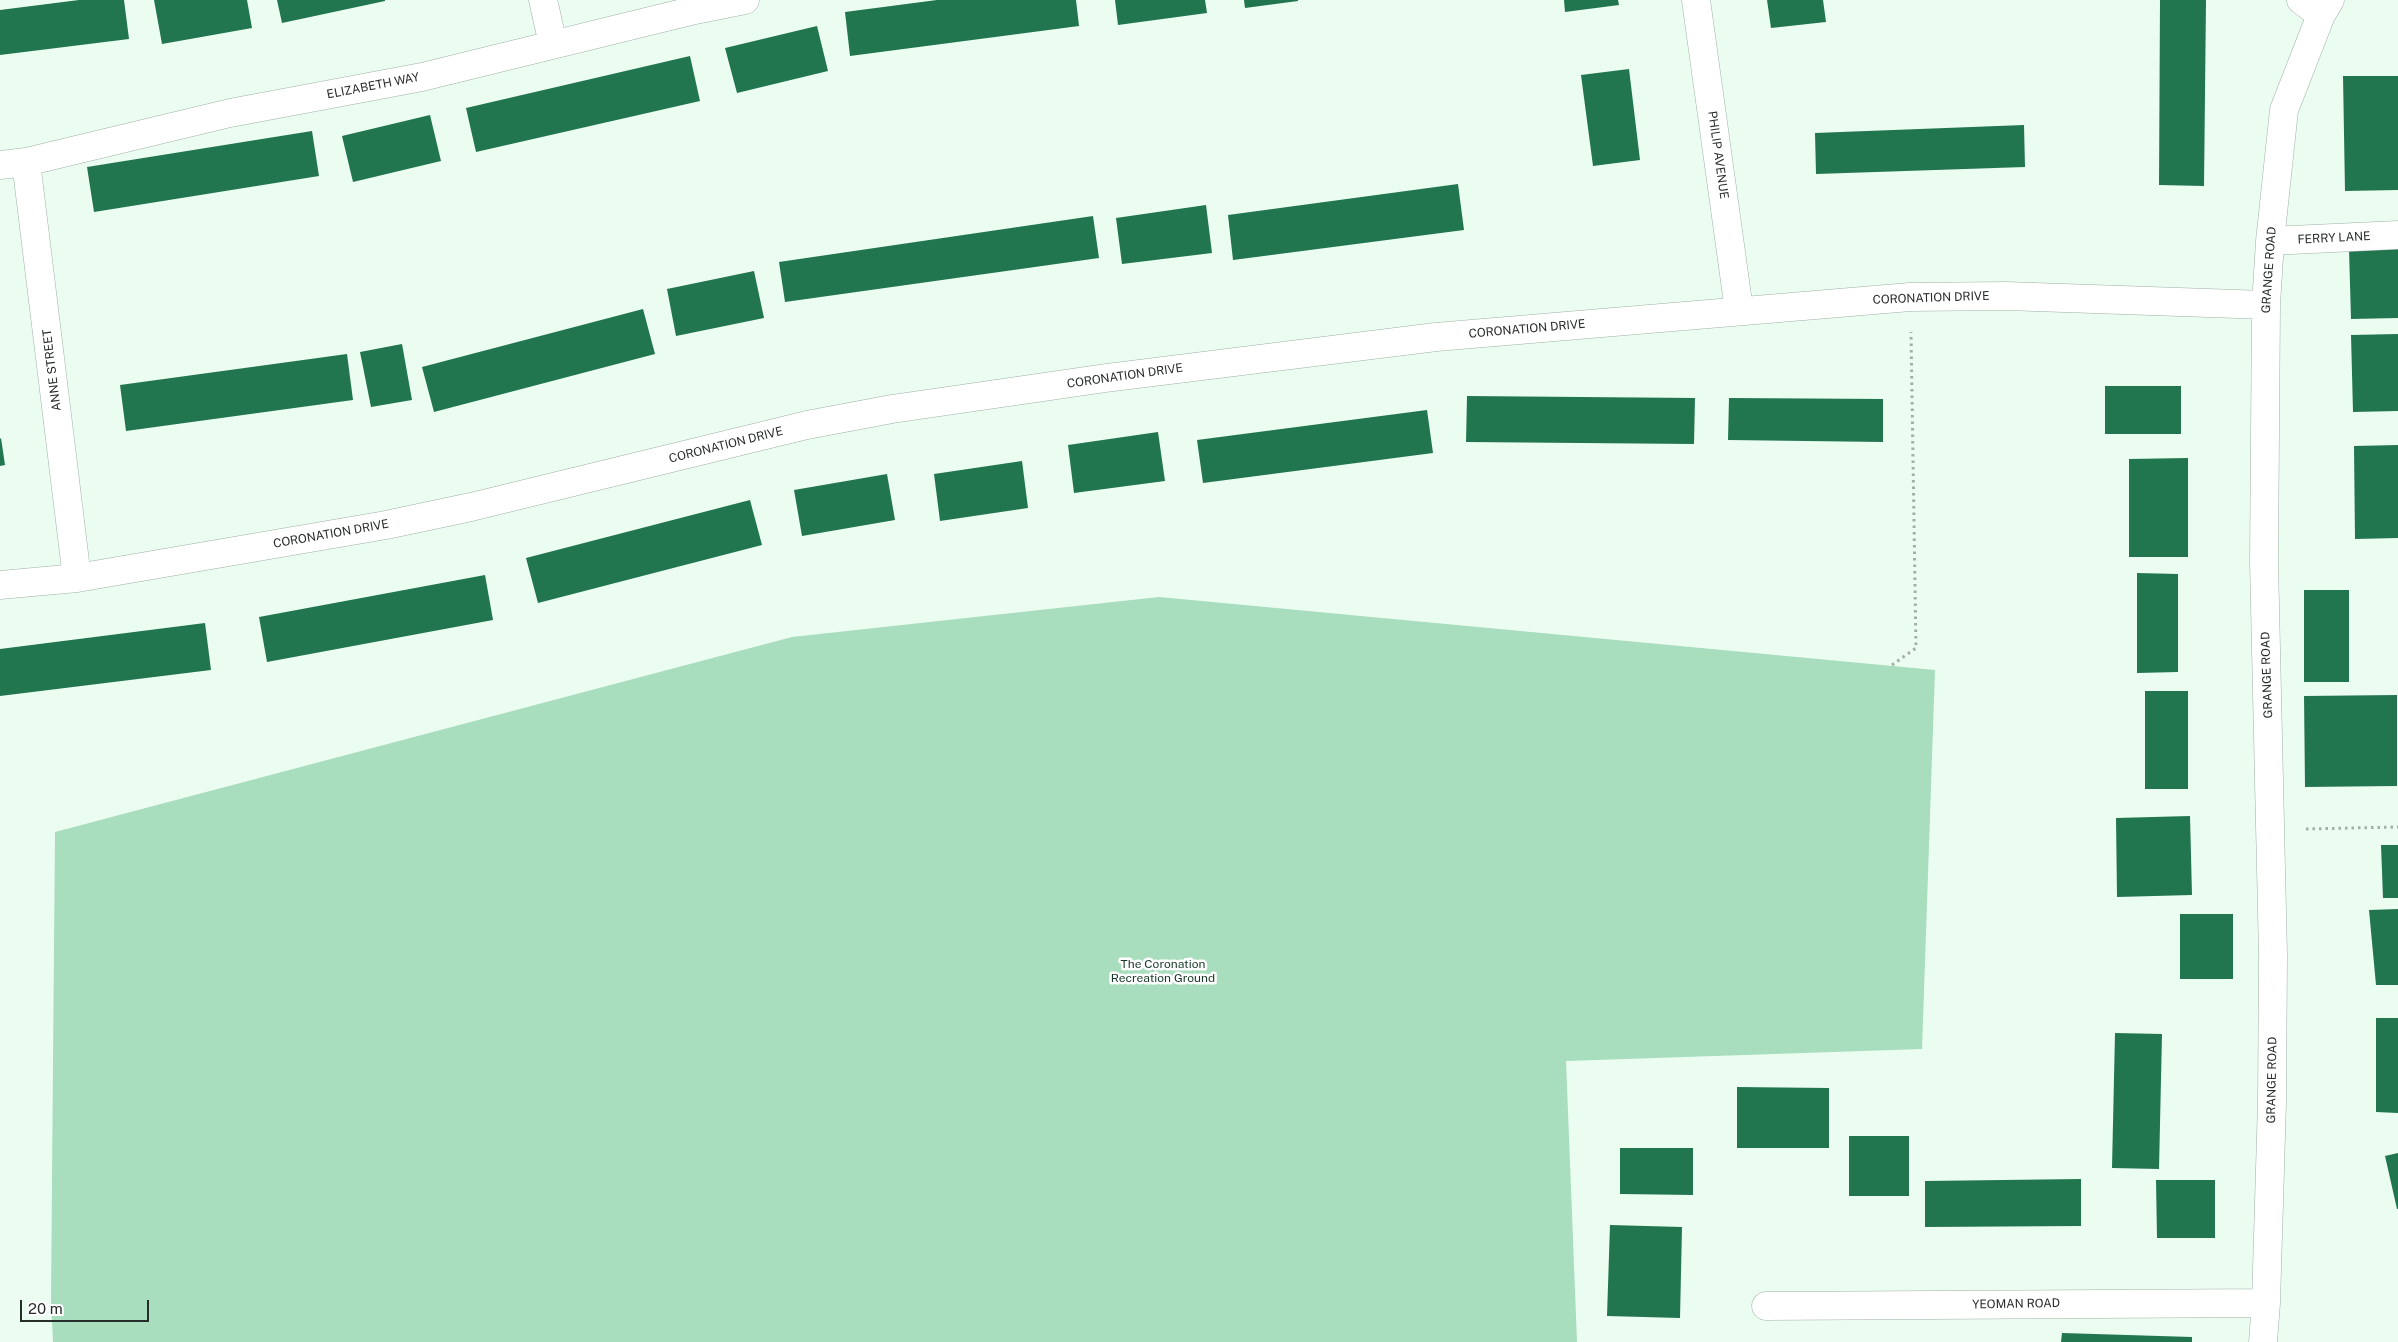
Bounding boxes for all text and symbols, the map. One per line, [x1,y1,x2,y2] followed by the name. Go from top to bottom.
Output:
[325,70,421,102] street label: ELIZABETH WAY
[1705,110,1731,200] street label: PHILIP AVENUE
[2259,226,2279,314] street label: GRANGE ROAD
[2297,229,2371,247] street label: FERRY LANE
[1872,289,1990,307] street label: CORONATION DRIVE
[1468,317,1586,341] street label: CORONATION DRIVE
[40,328,64,412] street label: ANNE STREET
[1066,361,1184,391] street label: CORONATION DRIVE
[667,424,785,466] street label: CORONATION DRIVE
[272,517,390,551] street label: CORONATION DRIVE
[2258,631,2276,719] street label: GRANGE ROAD
[1111,957,1215,985] park label: The Coronation Recreation Ground
[2264,1036,2280,1124] street label: GRANGE ROAD
[22,1290,151,1322] scale bar
[1972,1296,2060,1312] street label: YEOMAN ROAD
[28,1300,63,1317] text: 20 m

